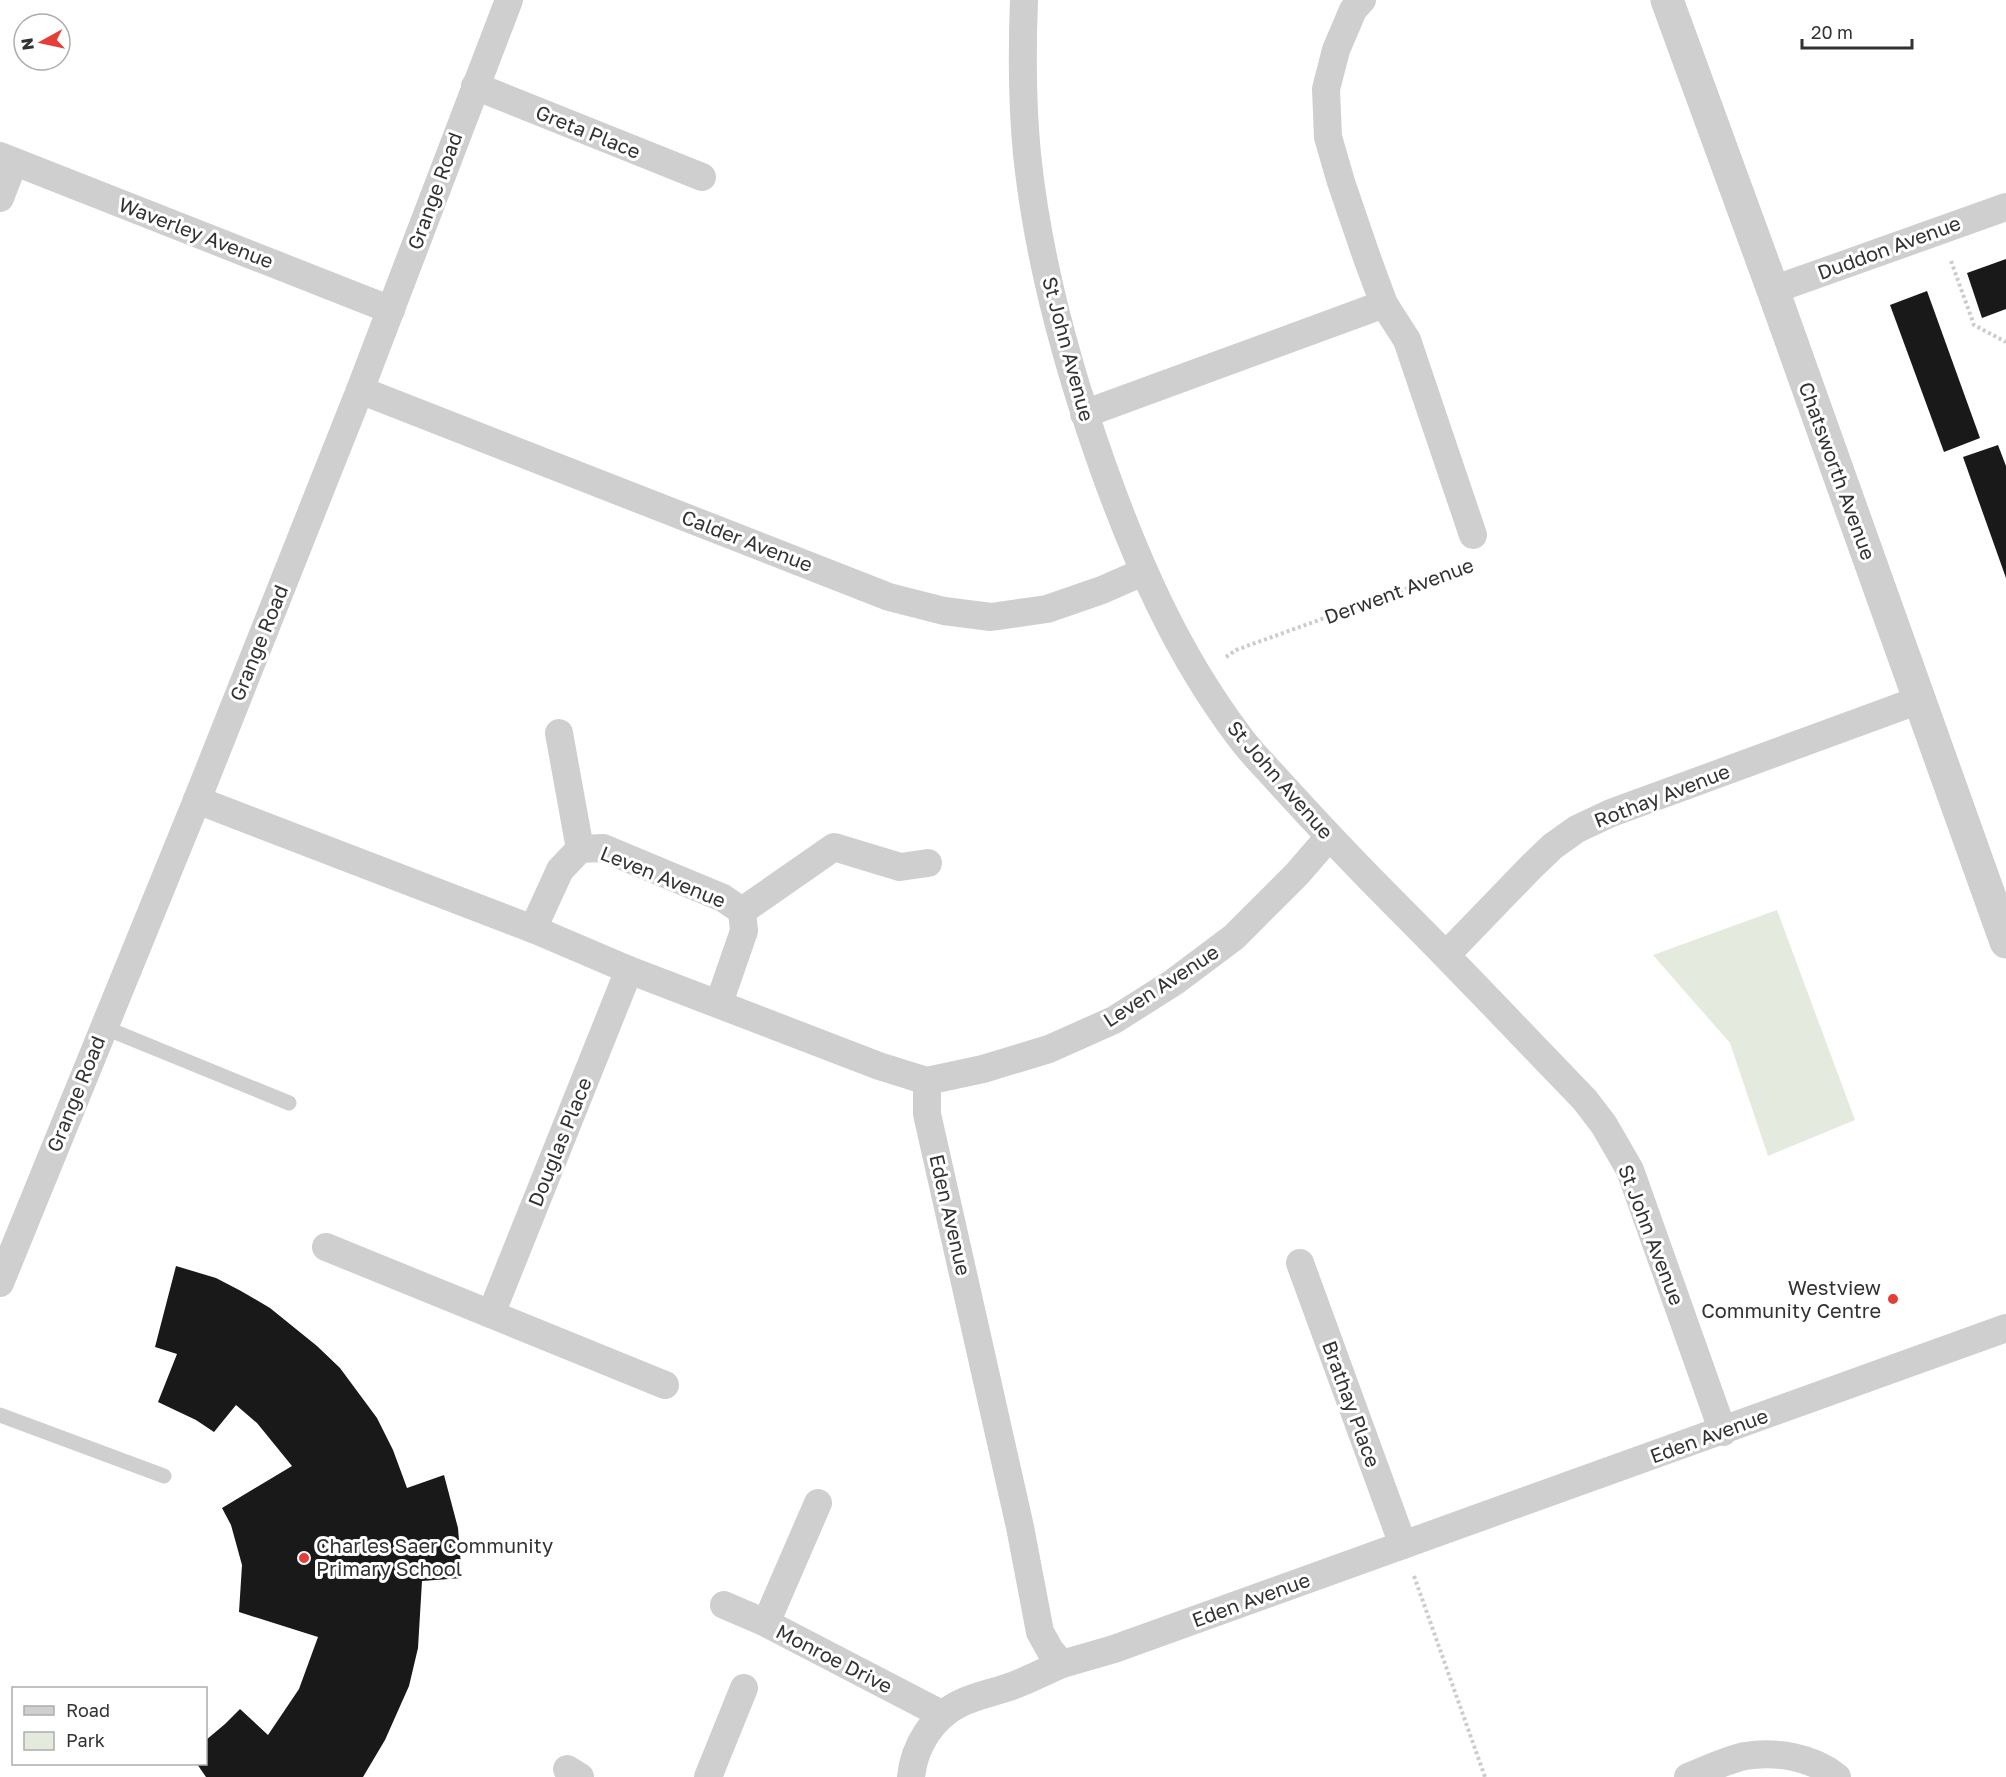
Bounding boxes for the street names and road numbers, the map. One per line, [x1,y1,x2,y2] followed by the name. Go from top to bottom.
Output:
[532,99,644,163] street label: Greta Place
[402,129,466,253] street label: Grange Road
[116,192,277,273] street label: Waverley Avenue
[1814,210,1964,284] street label: Duddon Avenue
[1038,274,1100,424] street label: St John Avenue
[1795,378,1881,563] street label: Chatsworth Avenue
[678,504,816,576] street label: Calder Avenue
[1321,552,1477,628] street label: Derwent Avenue
[224,581,292,704] street label: Grange Road
[1223,715,1339,843] street label: St John Avenue
[1590,758,1733,832] street label: Rothay Avenue
[597,840,729,912] street label: Leven Avenue
[1098,939,1223,1031] street label: Leven Avenue
[41,1032,109,1155] street label: Grange Road
[522,1074,596,1210] street label: Douglas Place
[925,1152,977,1278] street label: Eden Avenue
[1614,1161,1690,1308] street label: St John Avenue
[1318,1337,1386,1470] street label: Brathay Place
[1646,1403,1771,1468] street label: Eden Avenue
[1188,1567,1313,1632] street label: Eden Avenue
[772,1619,897,1698] street label: Monroe Drive

